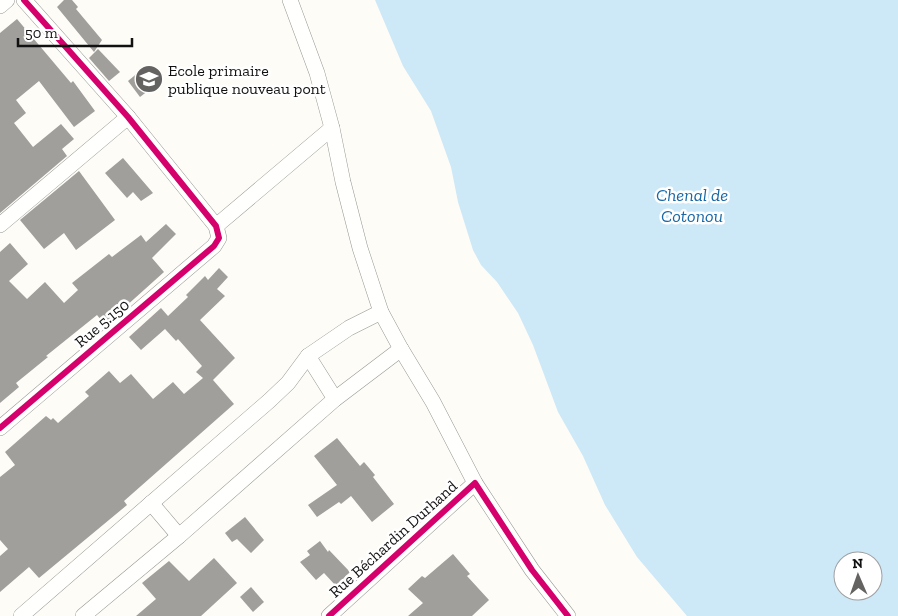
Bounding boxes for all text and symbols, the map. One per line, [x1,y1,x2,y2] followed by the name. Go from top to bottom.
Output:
[18,15,131,47] scale bar
[25,24,58,42] text: 50 m
[168,61,326,98] place label: Ecole primaire publique nouveau pont
[134,64,164,94] school or university icon: Ecole primaire publique nouveau pont
[656,184,728,227] water label: Chenal de Cotonou
[71,295,133,351] street label: Rue 5.150
[325,476,461,601] street label: Rue Béchardin Durhand
[833,551,883,601] north arrow
[852,555,864,572] text: N

